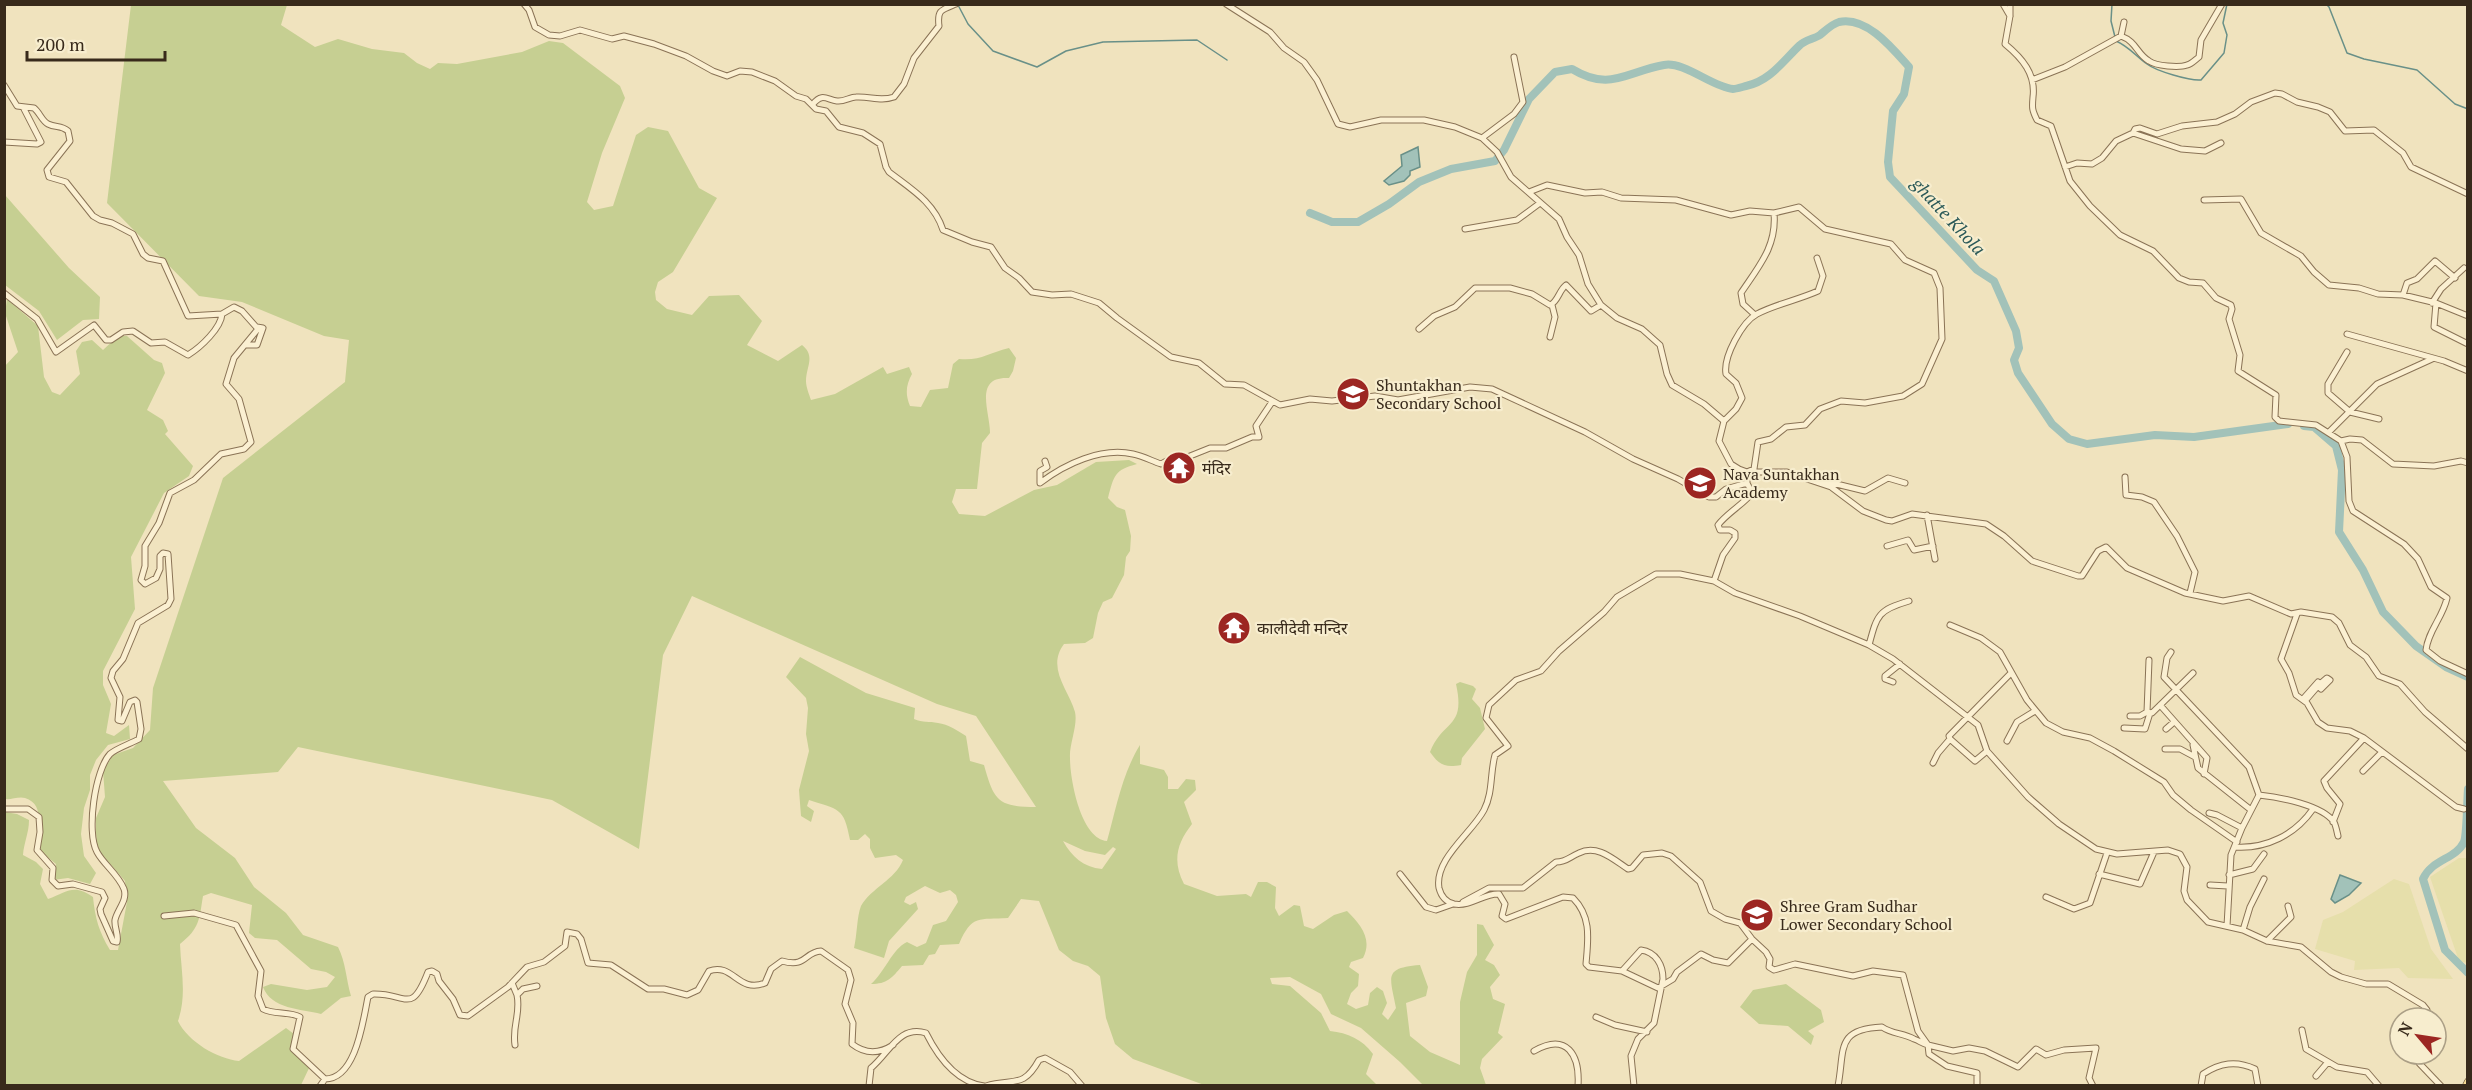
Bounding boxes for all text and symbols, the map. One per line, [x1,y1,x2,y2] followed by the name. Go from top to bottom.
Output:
[27,24,165,62] scale bar
[36,32,85,56] text: 200 m
[1906,171,1991,260] water label: ghatte Khola
[1376,374,1502,414] place label: Shuntakhan Secondary School
[1335,376,1371,412] school or university icon: Shuntakhan Secondary School
[1161,450,1197,486] temple icon: मंदिर
[1202,457,1231,479] place label: मंदिर
[1723,463,1840,503] place label: Nava Suntakhan Academy
[1682,465,1718,501] school or university icon: Nava Suntakhan Academy
[1216,610,1252,646] temple icon: कालीदेवी मन्दिर
[1257,617,1348,639] place label: कालीदेवी मन्दिर
[1780,895,1953,935] place label: Shree Gram Sudhar Lower Secondary School
[1739,897,1775,933] school or university icon: Shree Gram Sudhar Lower Secondary School
[2388,1006,2448,1066] north arrow
[2392,1018,2417,1039] text: N

